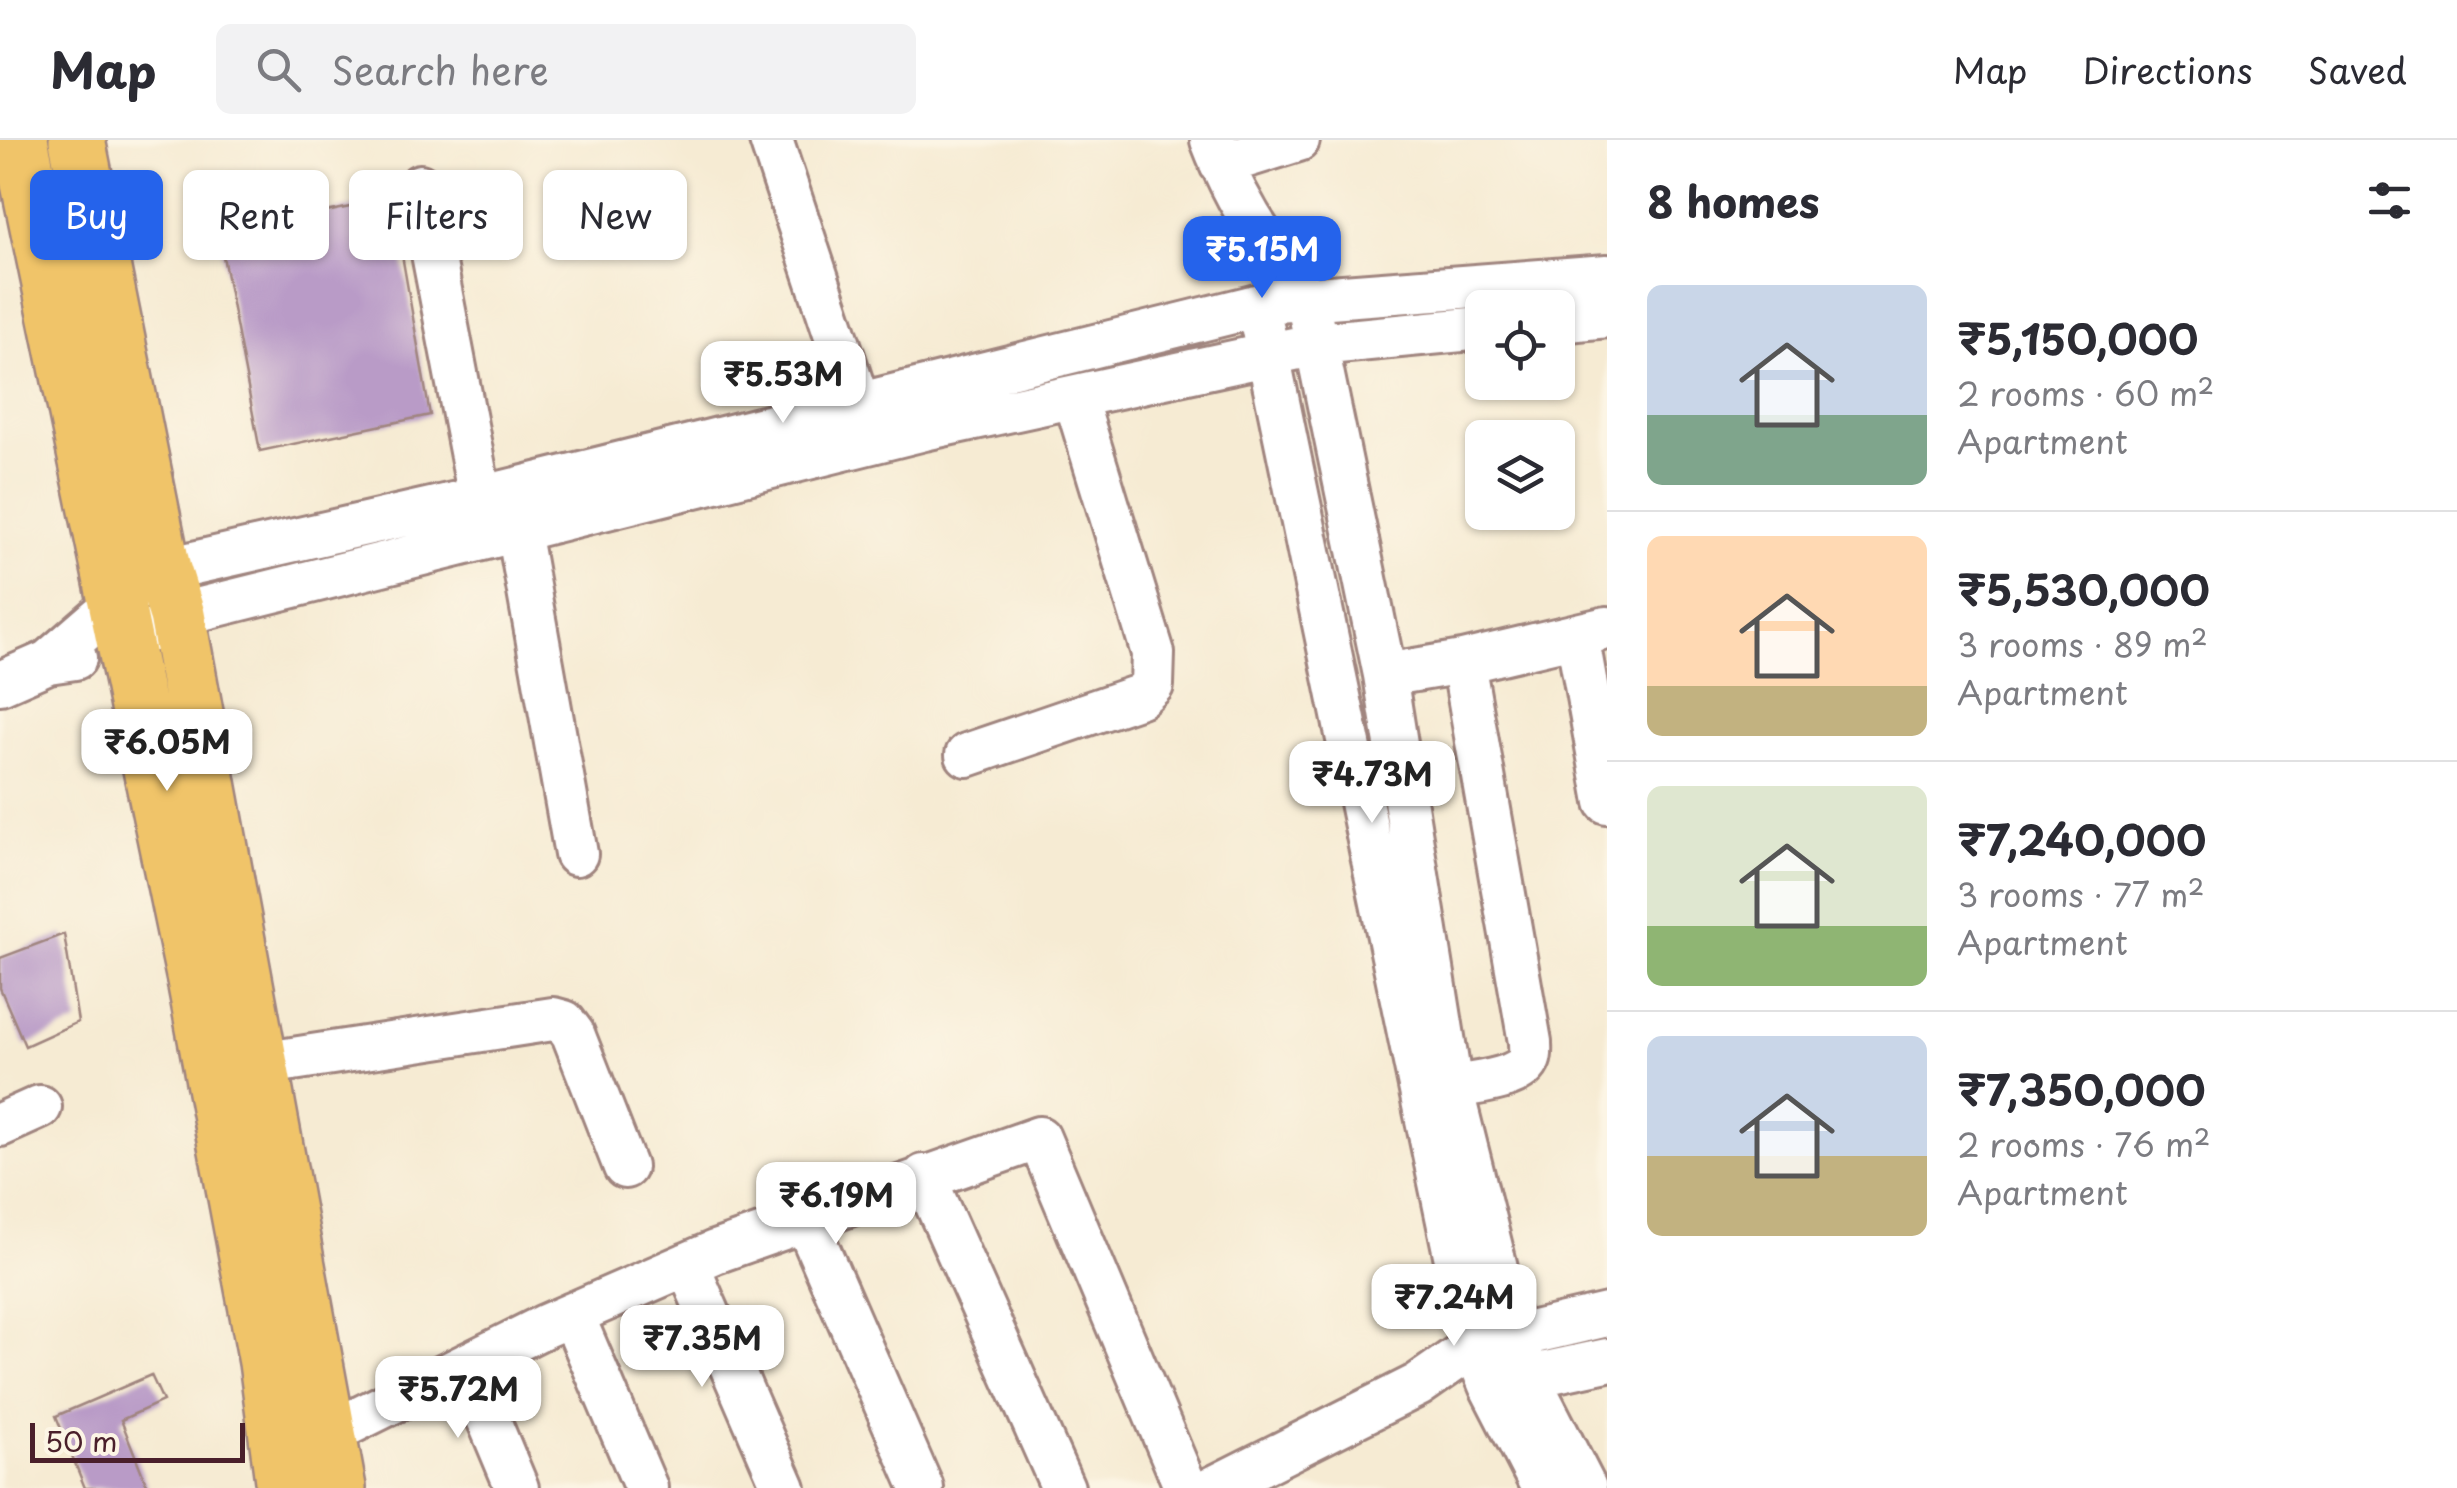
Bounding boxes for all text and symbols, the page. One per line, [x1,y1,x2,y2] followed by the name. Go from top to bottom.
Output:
[216,24,916,114] search box
[50,33,156,105] text: Map
[331,41,549,98] text: Search here
[251,42,306,97] icon: search
[1953,43,2027,96] text: Map
[2082,43,2253,96] text: Directions
[2308,43,2407,96] text: Saved
[1647,169,1820,232] text: 8 homes
[30,170,163,260] chip: Buy
[183,170,329,260] chip: Rent
[349,170,523,260] chip: Filters
[543,170,687,260] chip: New
[2362,173,2417,228] icon: filters
[1181,216,1343,301] pin: ₹5.15M
[1205,224,1319,272] text: ₹5.15M
[1465,290,1575,530] map controls
[1465,290,1575,400] button: locate
[1957,306,2198,369] text: ₹5,150,000
[1727,325,1847,445] icon: home
[702,341,864,426] pin: ₹5.53M
[723,349,843,397] text: ₹5.53M
[1957,369,2214,417] text: 2 rooms · 60 m²
[1957,417,2128,465] text: Apartment
[1465,420,1575,530] button: layers
[1957,557,2210,620] text: ₹5,530,000
[1727,576,1847,696] icon: home
[1957,620,2208,668] text: 3 rooms · 89 m²
[1957,668,2128,716] text: Apartment
[86,709,248,794] pin: ₹6.05M
[103,717,231,765] text: ₹6.05M
[1291,741,1453,826] pin: ₹4.73M
[1311,749,1433,797] text: ₹4.73M
[1957,807,2206,870] text: ₹7,240,000
[1727,826,1847,946] icon: home
[1957,870,2205,918] text: 3 rooms · 77 m²
[1957,918,2128,966] text: Apartment
[1957,1057,2206,1120] text: ₹7,350,000
[1727,1076,1847,1196] icon: home
[1957,1120,2211,1168] text: 2 rooms · 76 m²
[755,1162,917,1247] pin: ₹6.19M
[1957,1168,2128,1216] text: Apartment
[778,1170,894,1218] text: ₹6.19M
[1373,1264,1535,1349] pin: ₹7.24M
[1394,1272,1515,1320] text: ₹7.24M
[621,1305,783,1390] pin: ₹7.35M
[642,1313,762,1361] text: ₹7.35M
[377,1356,539,1441] pin: ₹5.72M
[397,1364,519,1412] text: ₹5.72M
[30,1418,245,1462] scale bar
[45,1419,118,1462] text: 50 m

